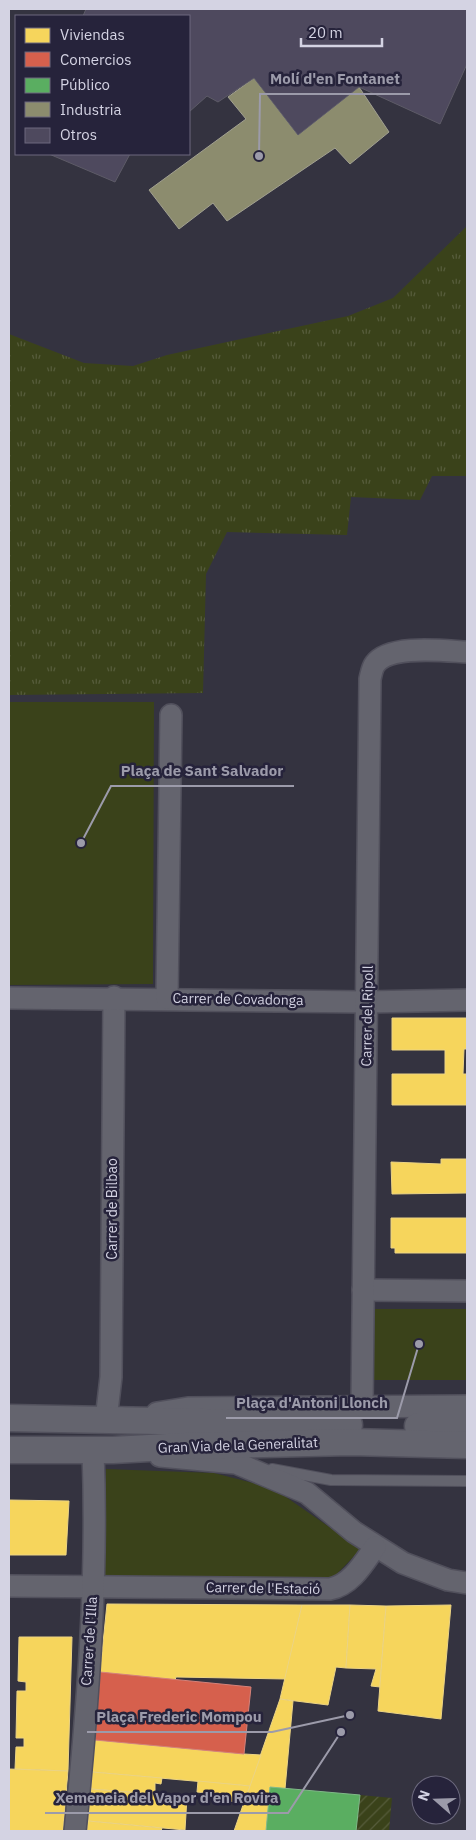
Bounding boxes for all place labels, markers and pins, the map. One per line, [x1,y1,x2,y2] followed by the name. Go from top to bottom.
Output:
[260,64,410,94] callout: Molí d'en Fontanet
[111,756,294,786] callout: Plaça de Sant Salvador
[226,1388,397,1418] callout: Plaça d'Antoni Llonch
[87,1702,272,1732] callout: Plaça Frederic Mompou
[45,1783,288,1813] callout: Xemeneia del Vapor d'en Rovira

